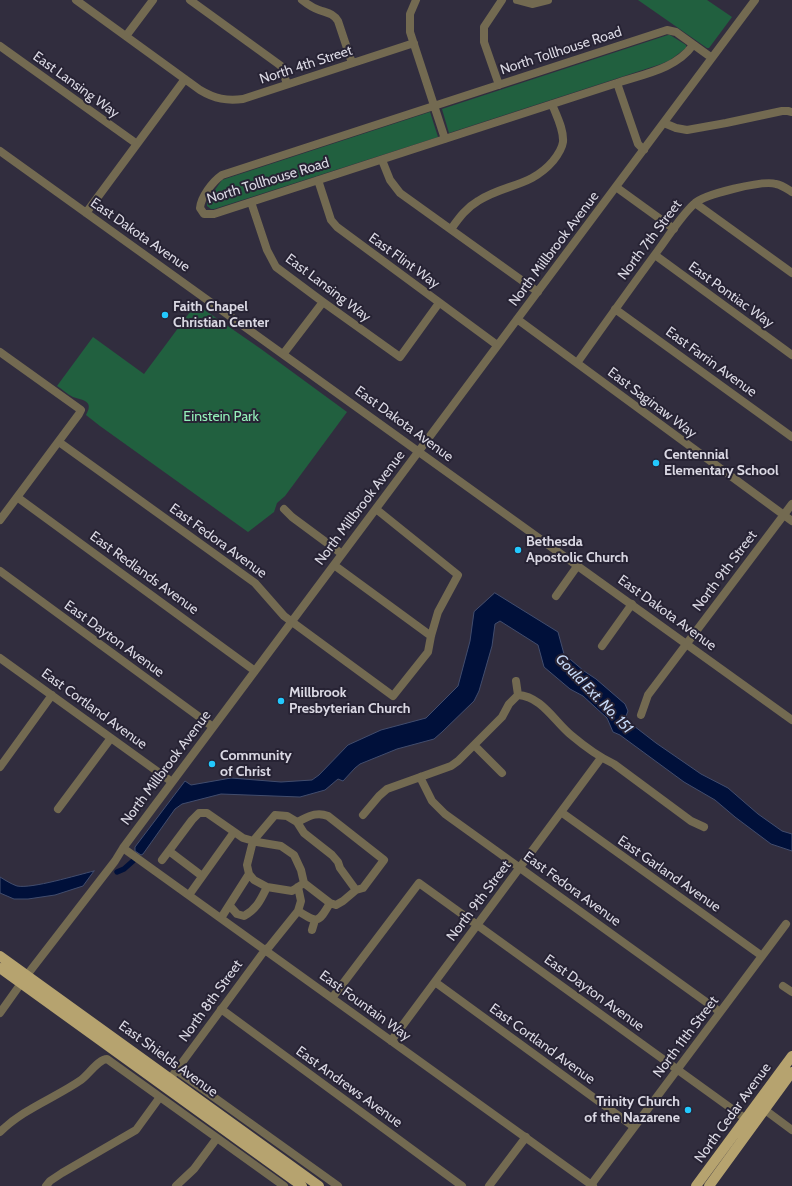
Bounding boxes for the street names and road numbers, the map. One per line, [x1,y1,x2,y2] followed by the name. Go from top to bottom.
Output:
[498,23,624,79] street label: North Tollhouse Road
[257,42,355,88] street label: North 4th Street
[30,48,122,122] street label: East Lansing Way
[205,154,331,208] street label: North Tollhouse Road
[505,188,603,310] street label: North Millbrook Avenue
[87,194,193,276] street label: East Dakota Avenue
[614,197,686,283] street label: North 7th Street
[365,230,443,292] street label: East Flint Way
[282,250,374,326] street label: East Lansing Way
[685,258,777,332] street label: East Pontiac Way
[662,323,760,401] street label: East Farrin Avenue
[604,364,700,442] street label: East Saginaw Way
[352,383,456,465] street label: East Dakota Avenue
[311,447,409,569] street label: North Millbrook Avenue
[166,500,270,582] street label: East Fedora Avenue
[689,527,761,615] street label: North 9th Street
[86,528,202,618] street label: East Redlands Avenue
[615,572,719,654] street label: East Dakota Avenue
[61,597,167,681] street label: East Dayton Avenue
[38,665,150,753] street label: East Cortland Avenue
[117,707,215,829] street label: North Millbrook Avenue
[614,832,724,916] street label: East Garland Avenue
[520,848,624,930] street label: East Fedora Avenue
[443,857,515,945] street label: North 9th Street
[541,951,647,1035] street label: East Dayton Avenue
[176,957,246,1045] street label: North 8th Street
[316,967,414,1045] street label: East Fountain Way
[650,993,722,1081] street label: North 11th Street
[486,1000,598,1088] street label: East Cortland Avenue
[115,1017,221,1101] street label: East Shields Avenue
[293,1043,405,1131] street label: East Andrews Avenue
[691,1060,775,1166] street label: North Cedar Avenue

